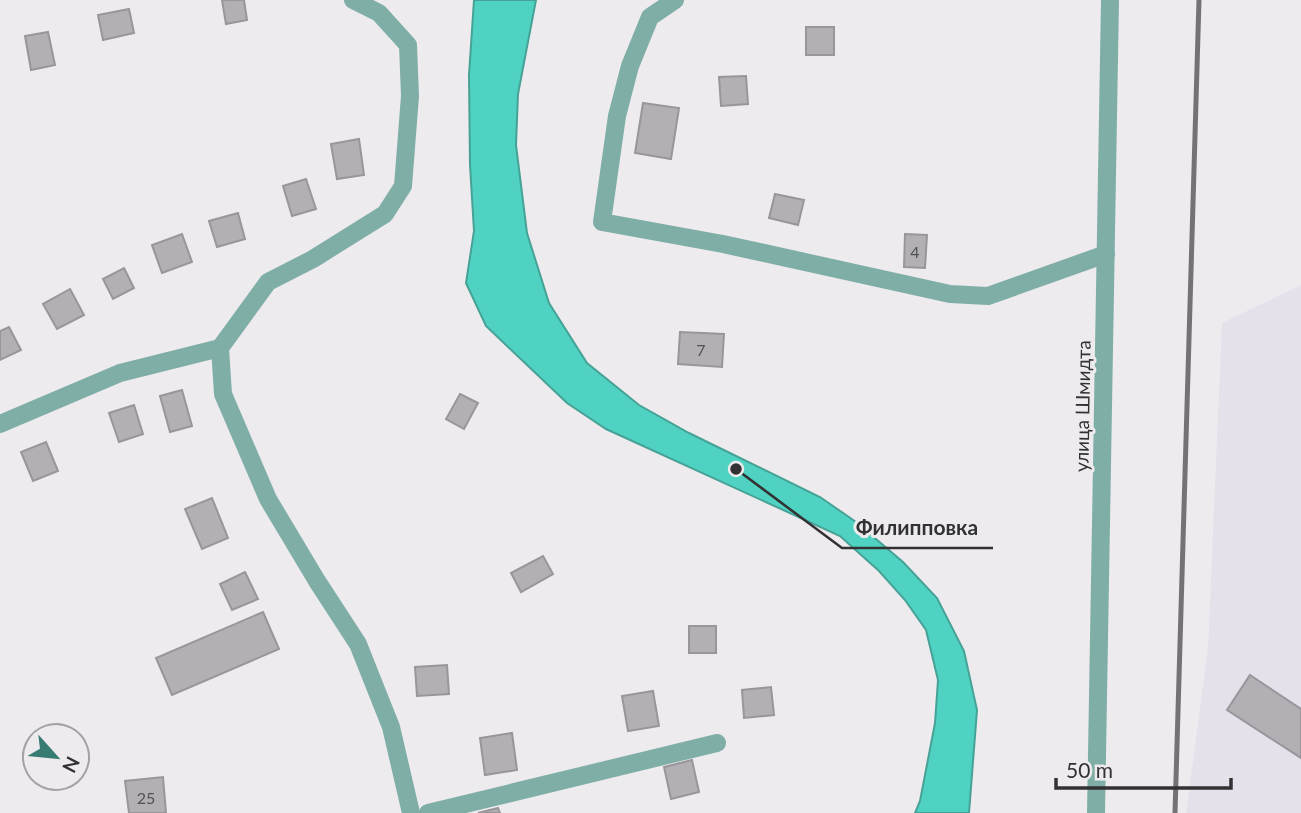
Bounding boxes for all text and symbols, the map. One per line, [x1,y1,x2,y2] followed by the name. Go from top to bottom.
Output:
[910,242,920,261] house number: 4
[696,340,706,359] house number: 7
[1069,340,1095,472] street label: улица Шмидта
[842,506,993,548] callout: Филипповка
[856,514,978,539] text: Филипповка
[21,722,91,792] north arrow
[1056,746,1231,790] scale bar
[58,753,85,777] text: N
[1066,757,1113,782] text: 50 m
[137,788,155,807] house number: 25

